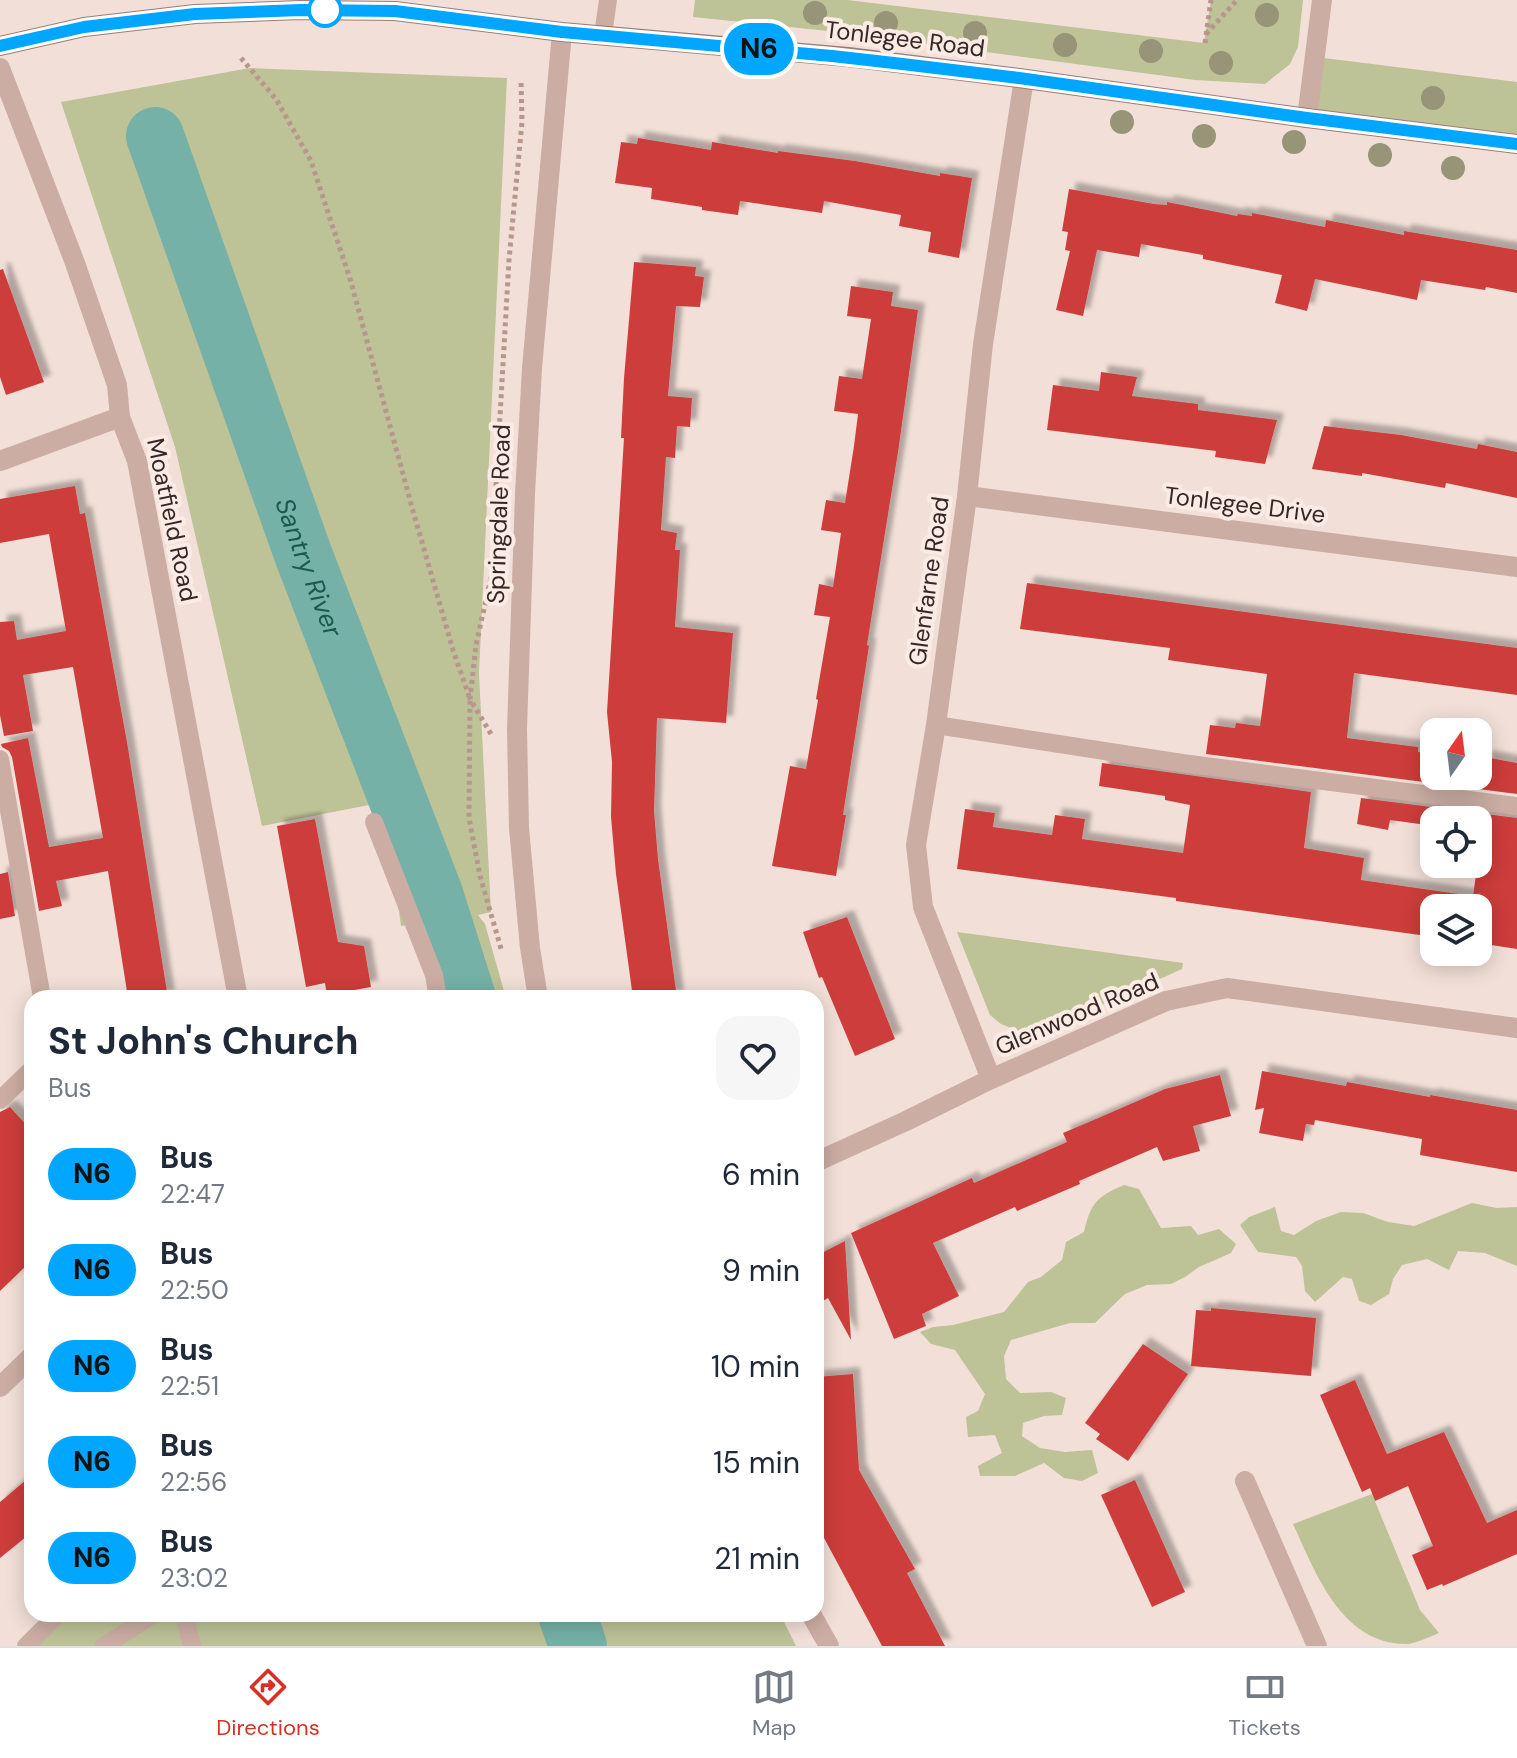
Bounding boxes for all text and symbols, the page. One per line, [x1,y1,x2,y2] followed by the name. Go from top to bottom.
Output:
[308,0,342,27] unlabelled marker
[823,13,987,64] street label: Tonlegee Road
[723,23,795,75] line badge: N6
[740,30,778,67] text: N6
[480,424,517,604] street label: Springdale Road
[140,435,205,604] street label: Moatfield Road
[1163,479,1327,530] street label: Tonlegee Drive
[267,493,351,643] water label: Santry River
[901,494,956,667] street label: Glenfarne Road
[1420,718,1492,790] north arrow
[1420,718,1492,966] map controls
[1420,806,1492,878] button: locate
[1420,894,1492,966] button: layers
[990,965,1163,1062] street label: Glenwood Road
[48,1016,358,1066] text: St John's Church
[716,1016,800,1100] button: heart
[48,1071,92,1105] text: Bus
[160,1138,214,1177] text: Bus
[73,1155,111,1192] text: N6
[722,1155,800,1194] text: 6 min
[160,1177,225,1211] text: 22:47
[160,1234,214,1273] text: Bus
[73,1251,111,1288] text: N6
[722,1251,800,1290] text: 9 min
[160,1273,229,1307] text: 22:50
[160,1330,214,1369] text: Bus
[73,1347,111,1384] text: N6
[711,1347,800,1386] text: 10 min
[160,1369,219,1403] text: 22:51
[160,1426,214,1465] text: Bus
[73,1443,111,1480] text: N6
[713,1443,800,1482] text: 15 min
[160,1465,227,1499] text: 22:56
[160,1522,214,1561] text: Bus
[73,1539,111,1576] text: N6
[714,1539,800,1578] text: 21 min
[160,1561,228,1595] text: 23:02
[216,1665,320,1742] tab: Directions
[752,1665,796,1742] tab: Map
[1229,1665,1301,1742] tab: Tickets

